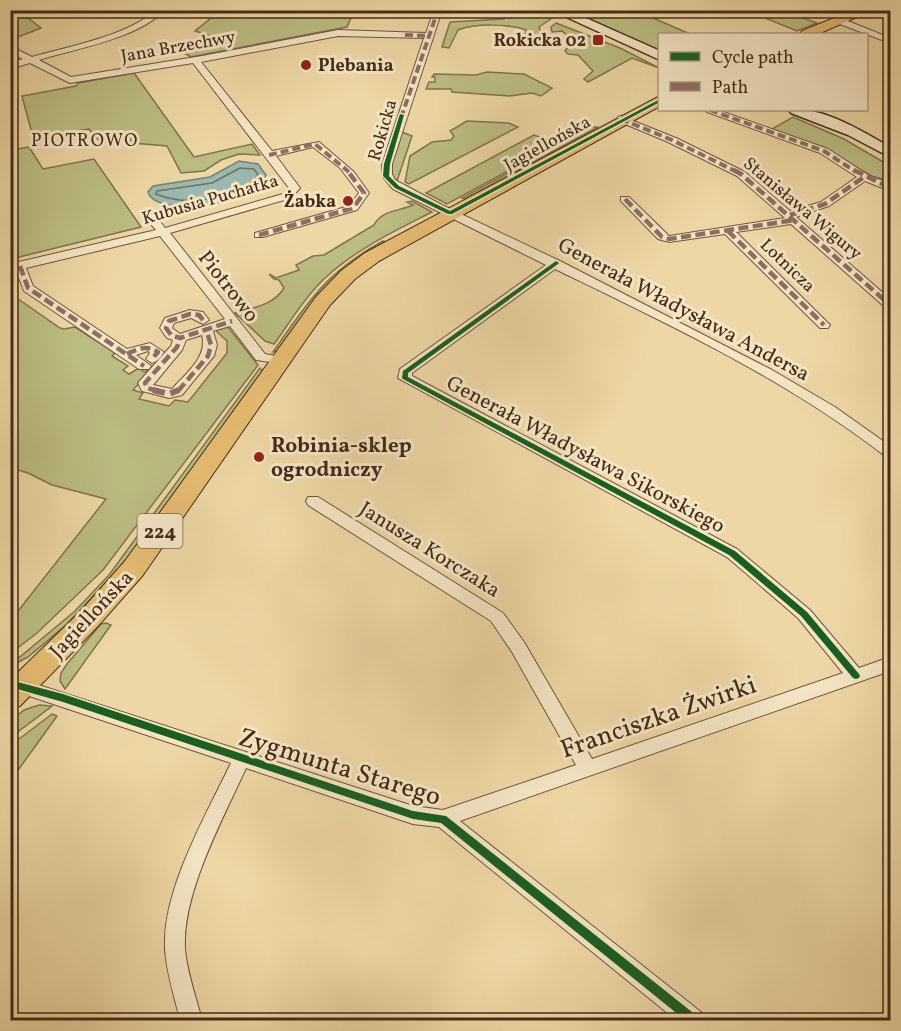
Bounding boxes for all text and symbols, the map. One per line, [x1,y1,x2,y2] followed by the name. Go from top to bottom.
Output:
[119,25,238,70] street label: Jana Brzechwy
[494,29,586,54] place label: Rokicka 02
[591,33,605,47] marker: Rokicka 02
[658,33,868,111] legend
[712,46,794,71] text: Cycle path
[318,54,394,79] place label: Plebania
[299,58,313,72] marker: Plebania
[712,76,748,101] text: Path
[363,97,404,164] street label: Rokicka
[500,110,596,178] street label: Jagiellońska
[31,129,139,154] district label: PIOTROWO
[737,152,867,267] street label: Stanisława Wigury
[139,169,282,232] street label: Kubusia Puchatka
[284,190,336,215] place label: Żabka
[341,194,355,208] marker: Żabka
[552,231,814,389] street label: Generała Władysława Andersa
[754,233,820,299] street label: Lotnicza
[191,245,265,329] street label: Piotrowo
[441,369,730,541] street label: Generała Władysława Sikorskiego
[271,432,412,485] place label: Robinia-sklep ogrodniczy
[252,450,266,464] marker: Robinia-sklep ogrodniczy
[353,495,505,605] street label: Janusza Korczaka
[138,514,182,548] road number: 224
[43,564,141,666] street label: Jagiellońska
[556,667,761,768] street label: Franciszka Żwirki
[234,720,445,816] street label: Zygmunta Starego

